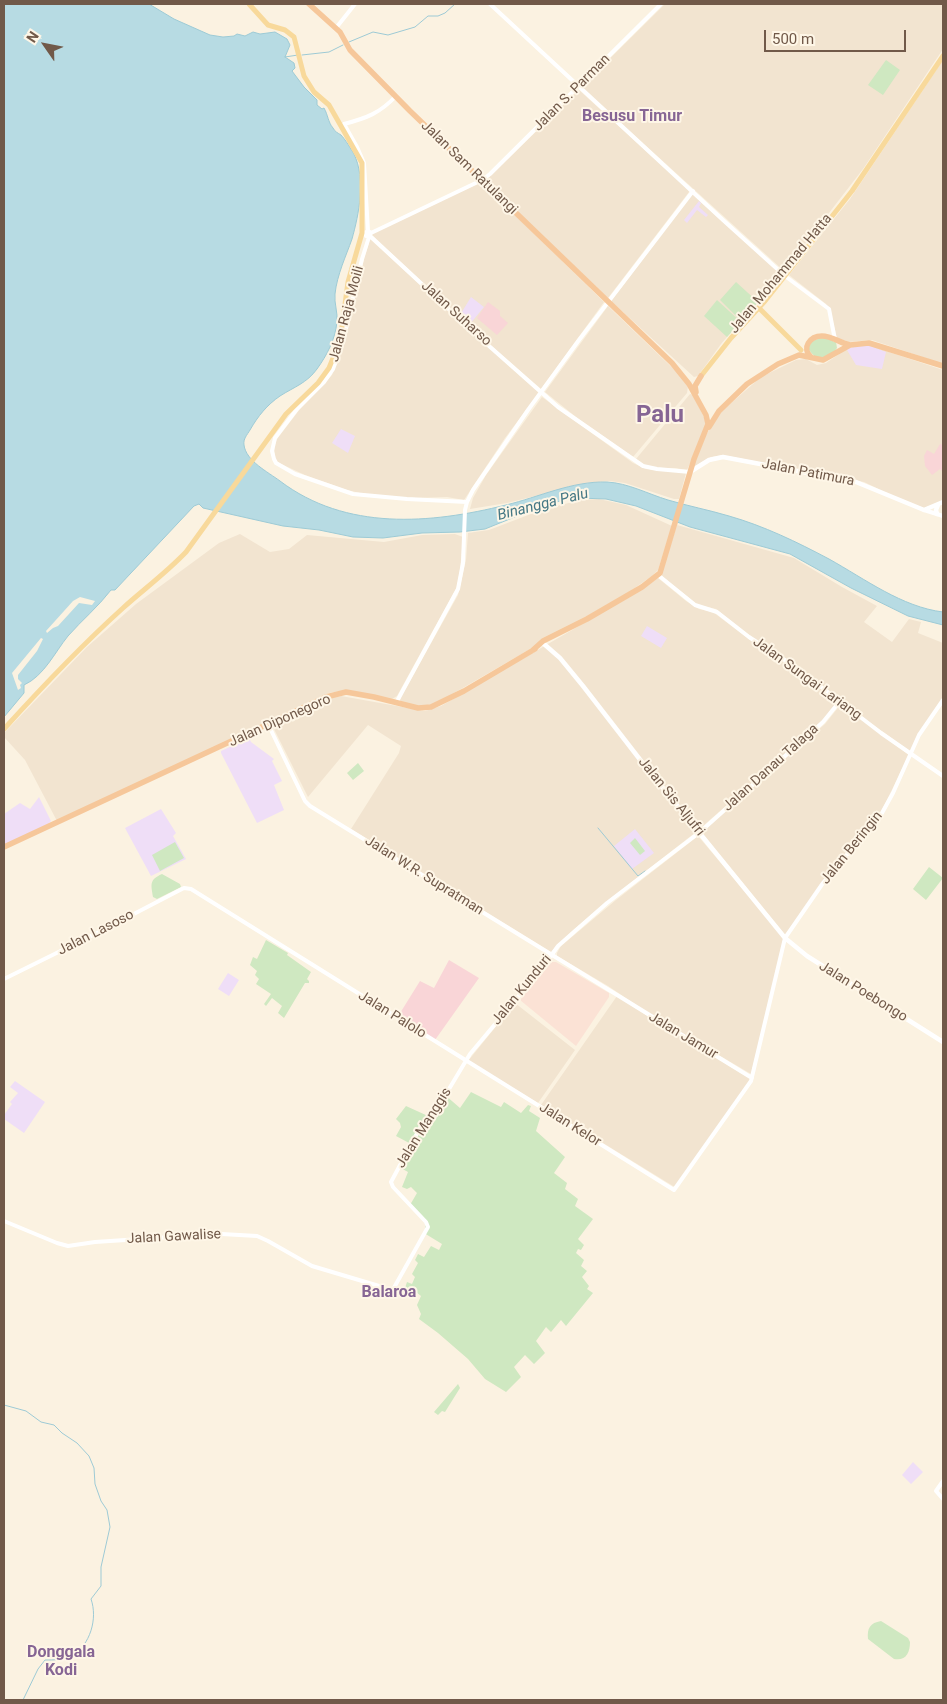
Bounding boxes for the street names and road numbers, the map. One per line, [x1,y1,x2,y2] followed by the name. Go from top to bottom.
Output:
[530,51,614,135] street label: Jalan S. Parman
[417,118,521,218] street label: Jalan Sam Ratulangi
[726,211,836,337] street label: Jalan Mohammad Hatta
[326,264,368,364] street label: Jalan Raja Moili
[417,278,495,350] street label: Jalan Suharso
[760,456,856,490] street label: Jalan Patimura
[749,634,865,724] street label: Jalan Sungai Lariang
[227,691,333,751] street label: Jalan Diponegoro
[720,721,822,815] street label: Jalan Danau Talaga
[634,754,708,840] street label: Jalan Sis Aljufri
[818,808,886,888] street label: Jalan Beringin
[362,833,486,919] street label: Jalan W.R. Supratman
[55,907,137,959] street label: Jalan Lasoso
[489,952,555,1028] street label: Jalan Kunduri
[816,958,910,1026] street label: Jalan Poebongo
[355,988,429,1042] street label: Jalan Palolo
[645,1009,721,1063] street label: Jalan Jamur
[393,1085,455,1171] street label: Jalan Manggis
[536,1099,604,1151] street label: Jalan Kelor
[126,1226,222,1248] street label: Jalan Gawalise

